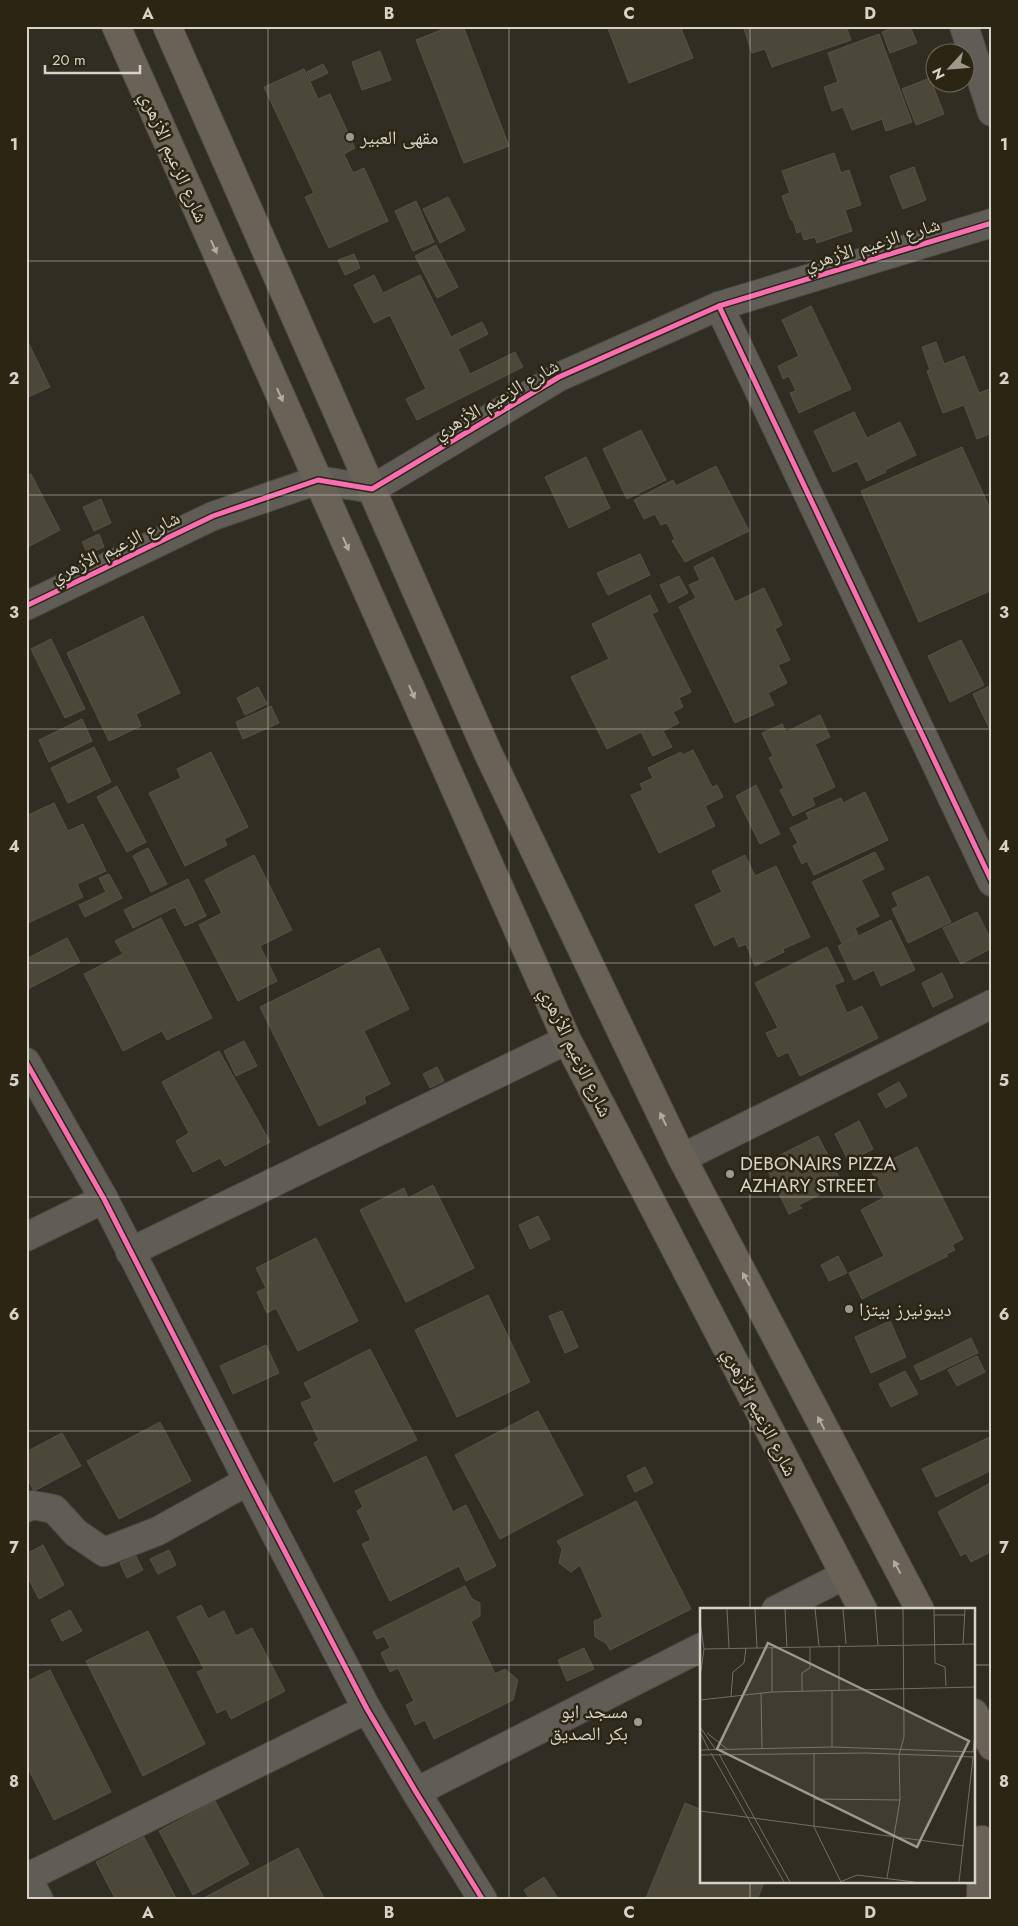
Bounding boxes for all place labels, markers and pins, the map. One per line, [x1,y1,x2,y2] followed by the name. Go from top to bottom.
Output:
[359,124,439,151] place label: مقهى العبير
[344,131,356,143] marker: مقهى العبير
[740,1150,896,1199] place label: DEBONAIRS PIZZA AZHARY STREET
[724,1168,736,1180] marker: DEBONAIRS PIZZA AZHARY STREET
[859,1296,952,1323] place label: ديبونيرز بيتزا
[843,1303,855,1315] marker: ديبونيرز بيتزا
[550,1698,628,1747] place label: مسجد ابو بكر الصديق
[632,1716,644,1728] marker: مسجد ابو بكر الصديق

